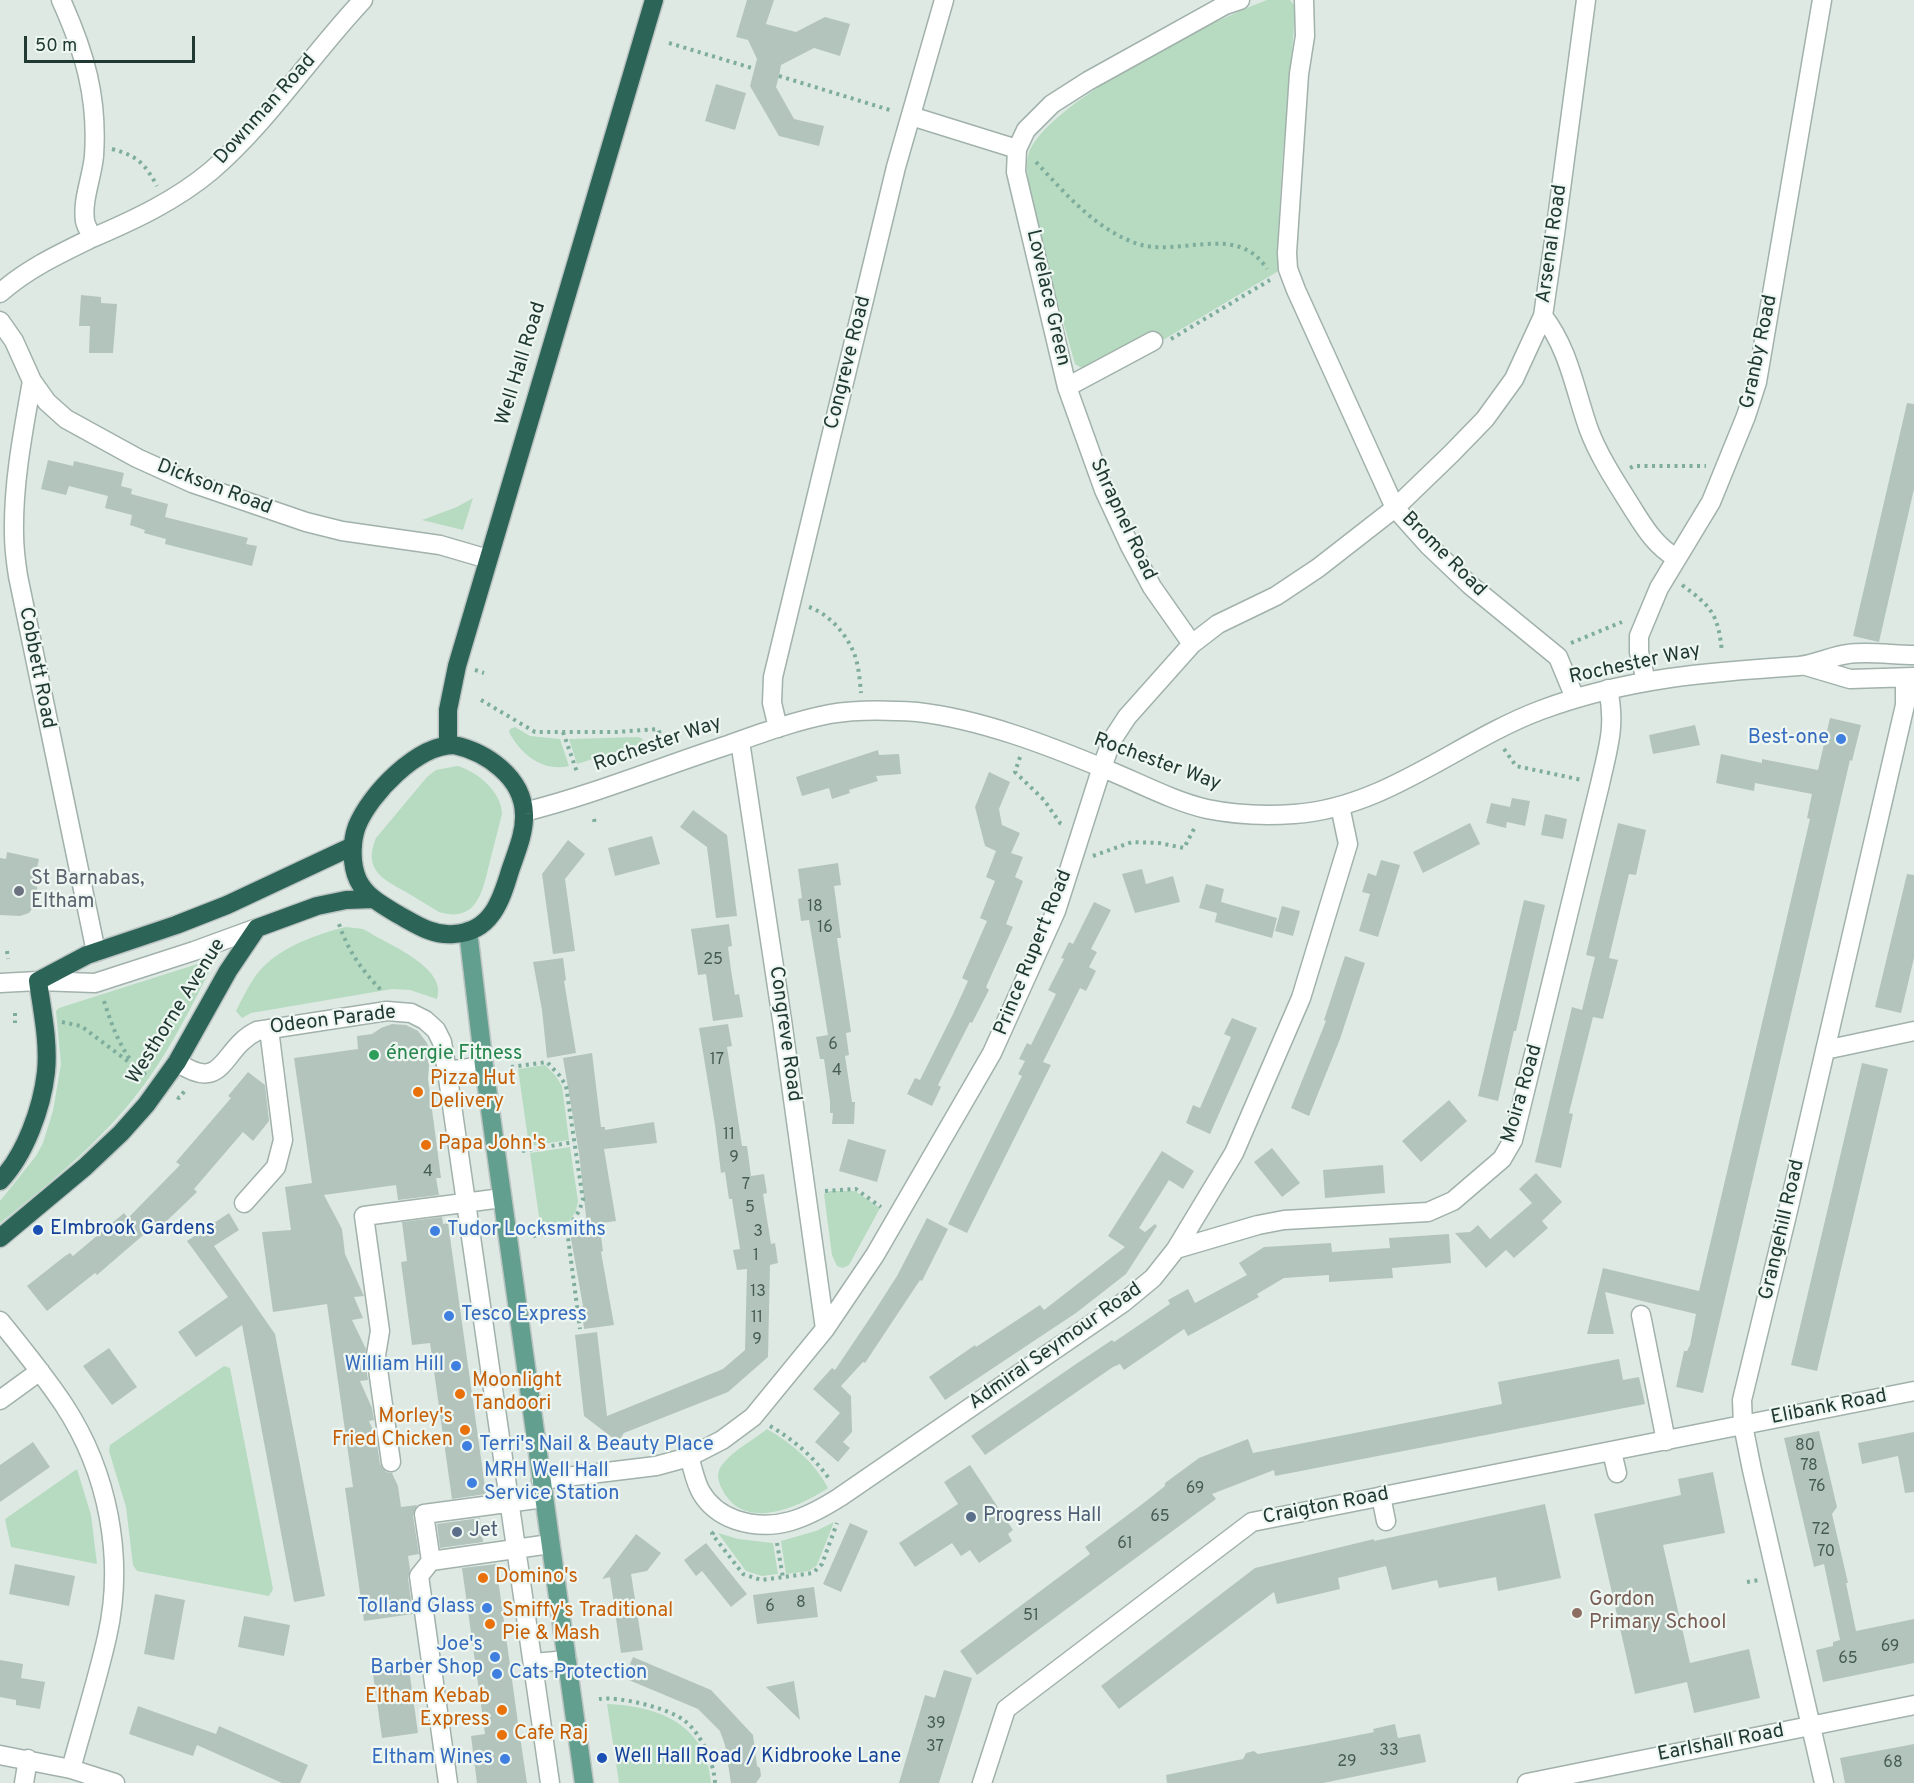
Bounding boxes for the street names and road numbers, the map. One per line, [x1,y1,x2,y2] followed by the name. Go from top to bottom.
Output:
[210,50,322,170] street label: Downman Road
[1533,183,1573,305] street label: Arsenal Road
[1020,227,1074,369] street label: Lovelace Green
[1736,293,1784,411] street label: Granby Road
[821,294,877,432] street label: Congreve Road
[492,299,552,429] street label: Well Hall Road
[153,455,275,521] street label: Dickson Road
[1083,455,1161,585] street label: Shrapnel Road
[1395,507,1491,603] street label: Brome Road
[12,605,60,731] street label: Cobbett Road
[1567,639,1703,691] street label: Rochester Way
[591,712,725,778] street label: Rochester Way
[1090,729,1224,797] street label: Rochester Way
[990,867,1078,1039] street label: Prince Rupert Road
[122,935,232,1089] street label: Westhorne Avenue
[763,965,805,1103] street label: Congreve Road
[269,1001,397,1041] street label: Odeon Parade
[1498,1042,1548,1146] street label: Moira Road
[1755,1158,1811,1302] street label: Grangehill Road
[965,1278,1147,1416] street label: Admiral Seymour Road
[1769,1385,1889,1431] street label: Elibank Road
[1261,1483,1391,1531] street label: Craigton Road
[1656,1720,1786,1768] street label: Earlshall Road

